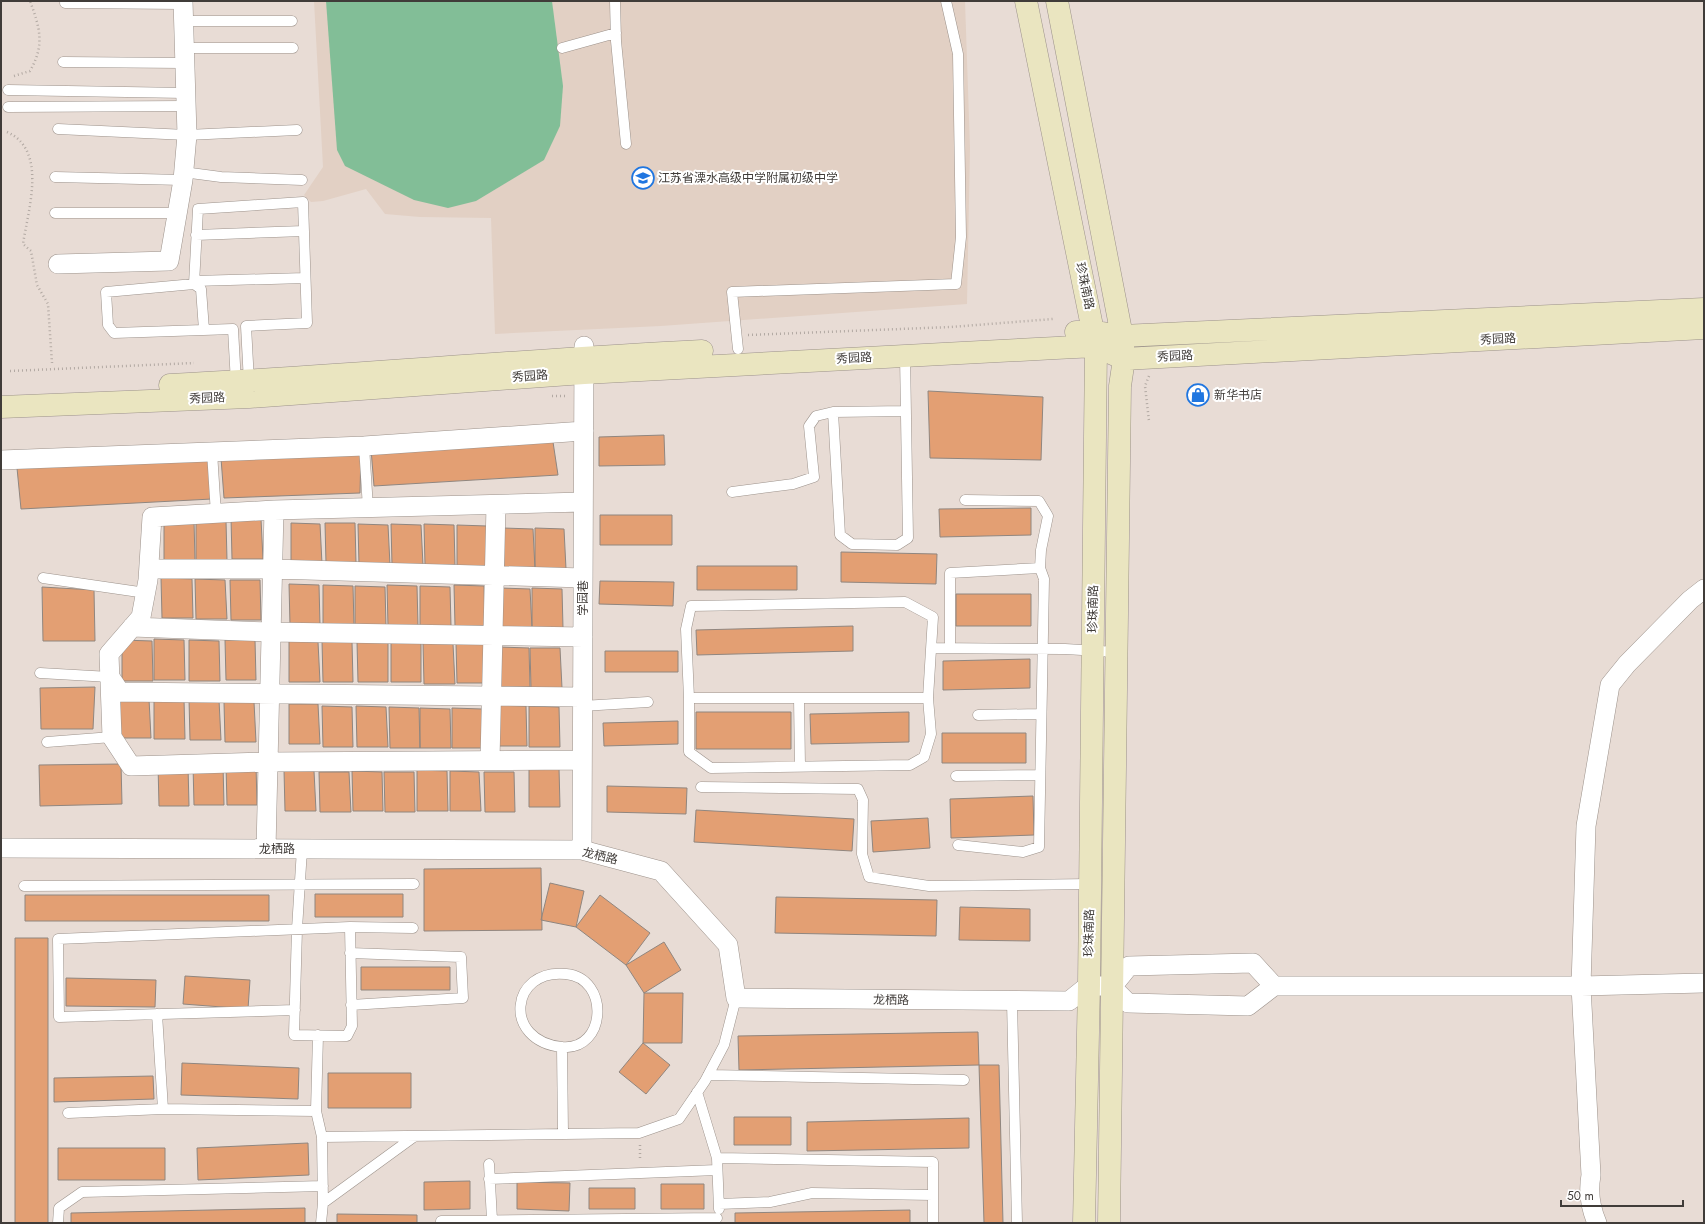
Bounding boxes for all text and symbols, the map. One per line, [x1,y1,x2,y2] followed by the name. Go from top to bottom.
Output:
[630,165,656,191] school or university icon: 江苏省溧水高级中学附属初级中学
[658,169,838,187] place label: 江苏省溧水高级中学附属初级中学
[1071,261,1099,311] street label: 珍珠南路
[1480,329,1516,349] street label: 秀园路
[1157,346,1193,366] street label: 秀园路
[836,348,872,368] street label: 秀园路
[511,366,549,386] street label: 秀园路
[1185,382,1211,408] shop icon: 新华书店
[1214,386,1262,404] place label: 新华书店
[189,388,225,408] street label: 秀园路
[574,580,592,616] street label: 学园巷
[1084,585,1102,633] street label: 珍珠南路
[259,840,295,858] street label: 龙栖路
[580,843,620,869] street label: 龙栖路
[1080,909,1098,957] street label: 珍珠南路
[873,991,909,1009] street label: 龙栖路
[1561,1182,1683,1208] scale bar
[1567,1187,1594,1205] text: 50 m

